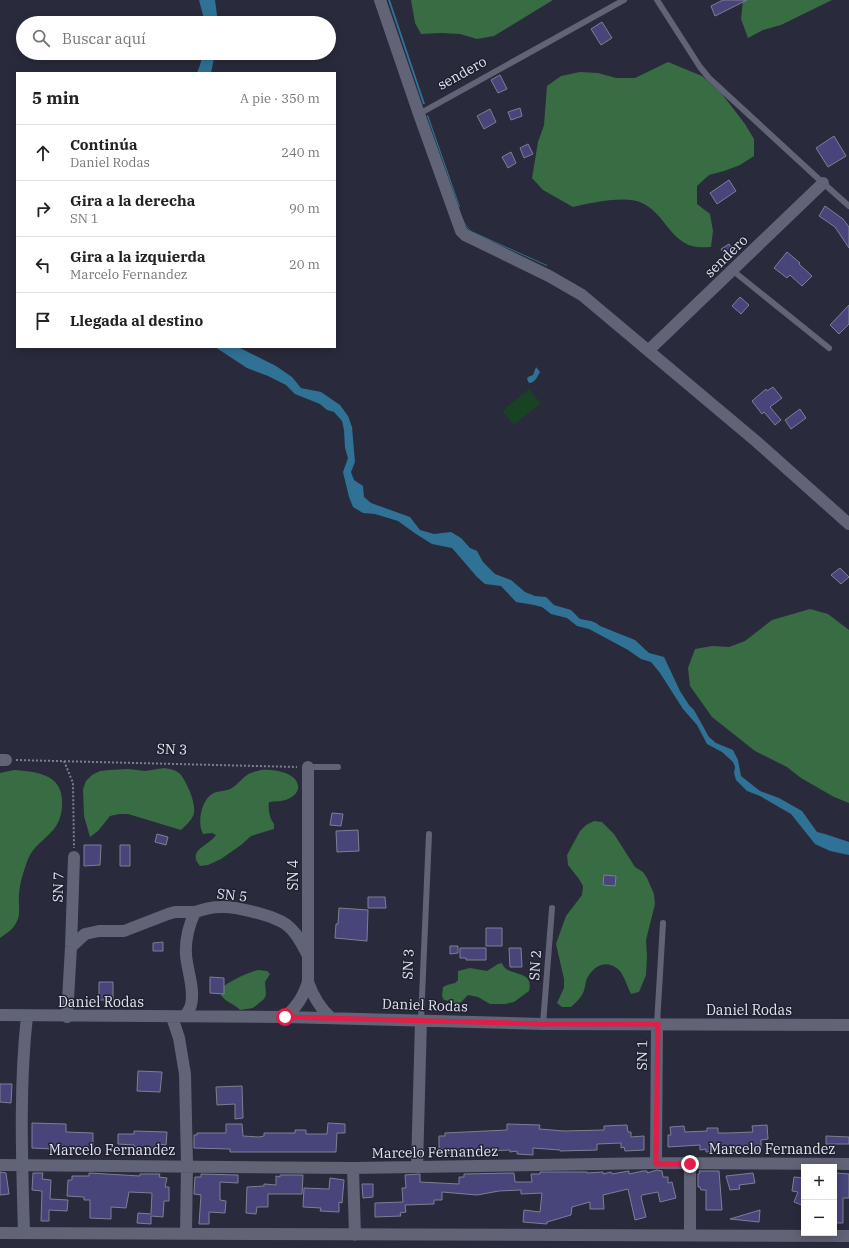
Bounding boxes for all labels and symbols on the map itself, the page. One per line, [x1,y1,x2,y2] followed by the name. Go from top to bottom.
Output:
[434,52,490,94] street label: sendero
[701,231,752,281] street label: sendero
[156,739,188,759] street label: SN 3
[284,860,302,890] street label: SN 4
[48,871,68,903] street label: SN 7
[216,884,248,906] street label: SN 5
[398,948,418,980] street label: SN 3
[525,949,545,981] street label: SN 2
[58,993,144,1011] street label: Daniel Rodas
[382,995,468,1016] street label: Daniel Rodas
[706,1001,792,1019] street label: Daniel Rodas
[276,1008,294,1026] route start
[633,1039,651,1071] street label: SN 1
[709,1140,835,1158] street label: Marcelo Fernandez
[49,1141,175,1159] street label: Marcelo Fernandez
[372,1142,498,1162] street label: Marcelo Fernandez
[681,1155,699,1173] route end

